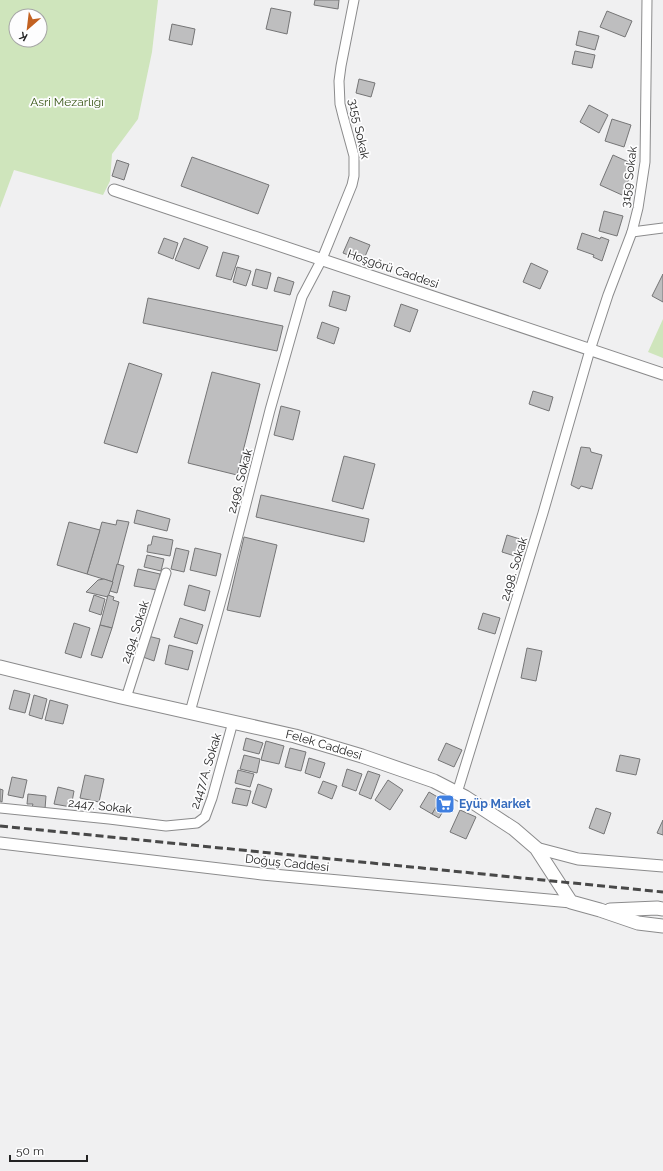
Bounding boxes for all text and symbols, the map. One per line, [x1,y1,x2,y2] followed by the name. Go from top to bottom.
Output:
[8,8,48,48] north arrow
[17,29,30,44] text: K
[30,95,104,109] park label: Asri Mezarlığı
[346,98,372,161] street label: 3155 Sokak
[618,145,640,209] street label: 3159 Sokak
[345,247,441,291] street label: Hoşgörü Caddesi
[225,447,255,515] street label: 2496. Sokak
[498,535,531,603] street label: 2498. Sokak
[118,598,152,665] street label: 2494. Sokak
[284,727,363,763] street label: Felek Caddesi
[188,731,224,811] street label: 2447/A. Sokak
[434,793,456,815] supermarket icon: Eyüp Market
[67,796,133,816] street label: 2447. Sokak
[459,797,531,811] place label: Eyüp Market
[244,852,330,874] street label: Doğuş Caddesi
[10,1137,87,1163] scale bar
[16,1144,44,1158] text: 50 m

